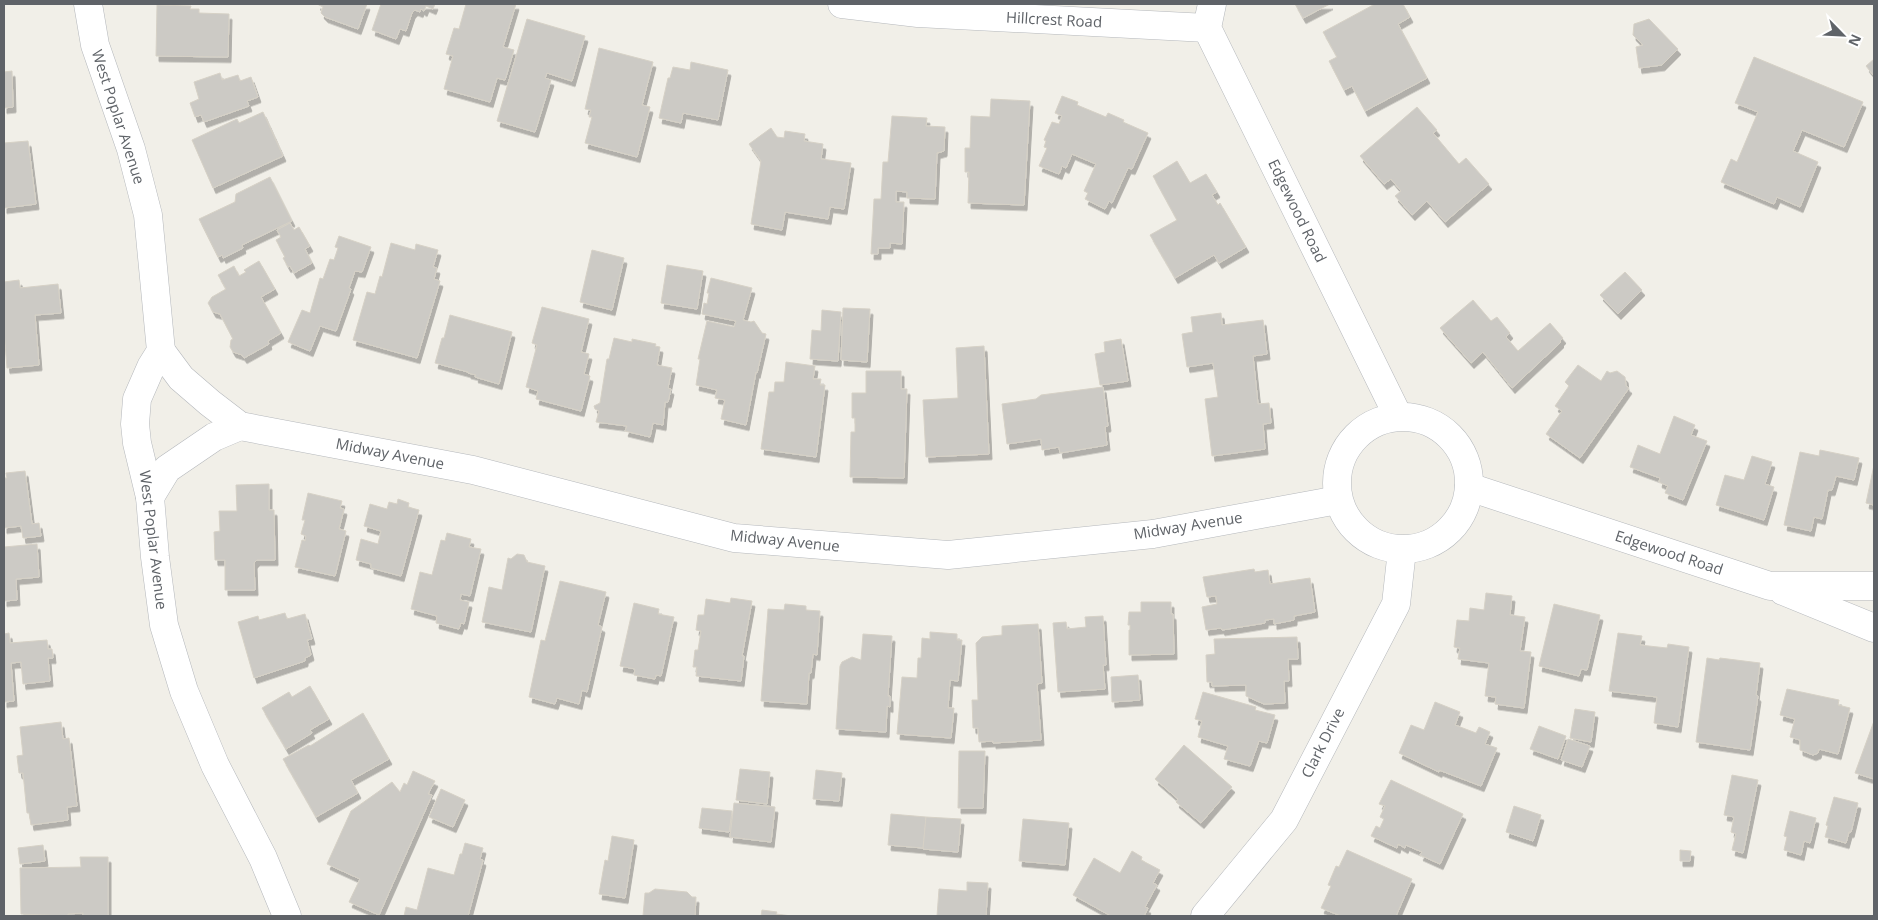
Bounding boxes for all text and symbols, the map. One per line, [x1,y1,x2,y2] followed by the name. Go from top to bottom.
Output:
[1005,6,1103,32] street label: Hillcrest Road
[1818,10,1868,60] north arrow
[1844,31,1866,50] text: N
[88,47,150,186] street label: West Poplar Avenue
[1264,156,1332,266] street label: Edgewood Road
[334,433,446,473] street label: Midway Avenue
[136,469,172,611] street label: West Poplar Avenue
[1132,507,1244,543] street label: Midway Avenue
[729,524,841,556] street label: Midway Avenue
[1613,525,1726,579] street label: Edgewood Road
[1296,704,1348,781] street label: Clark Drive

